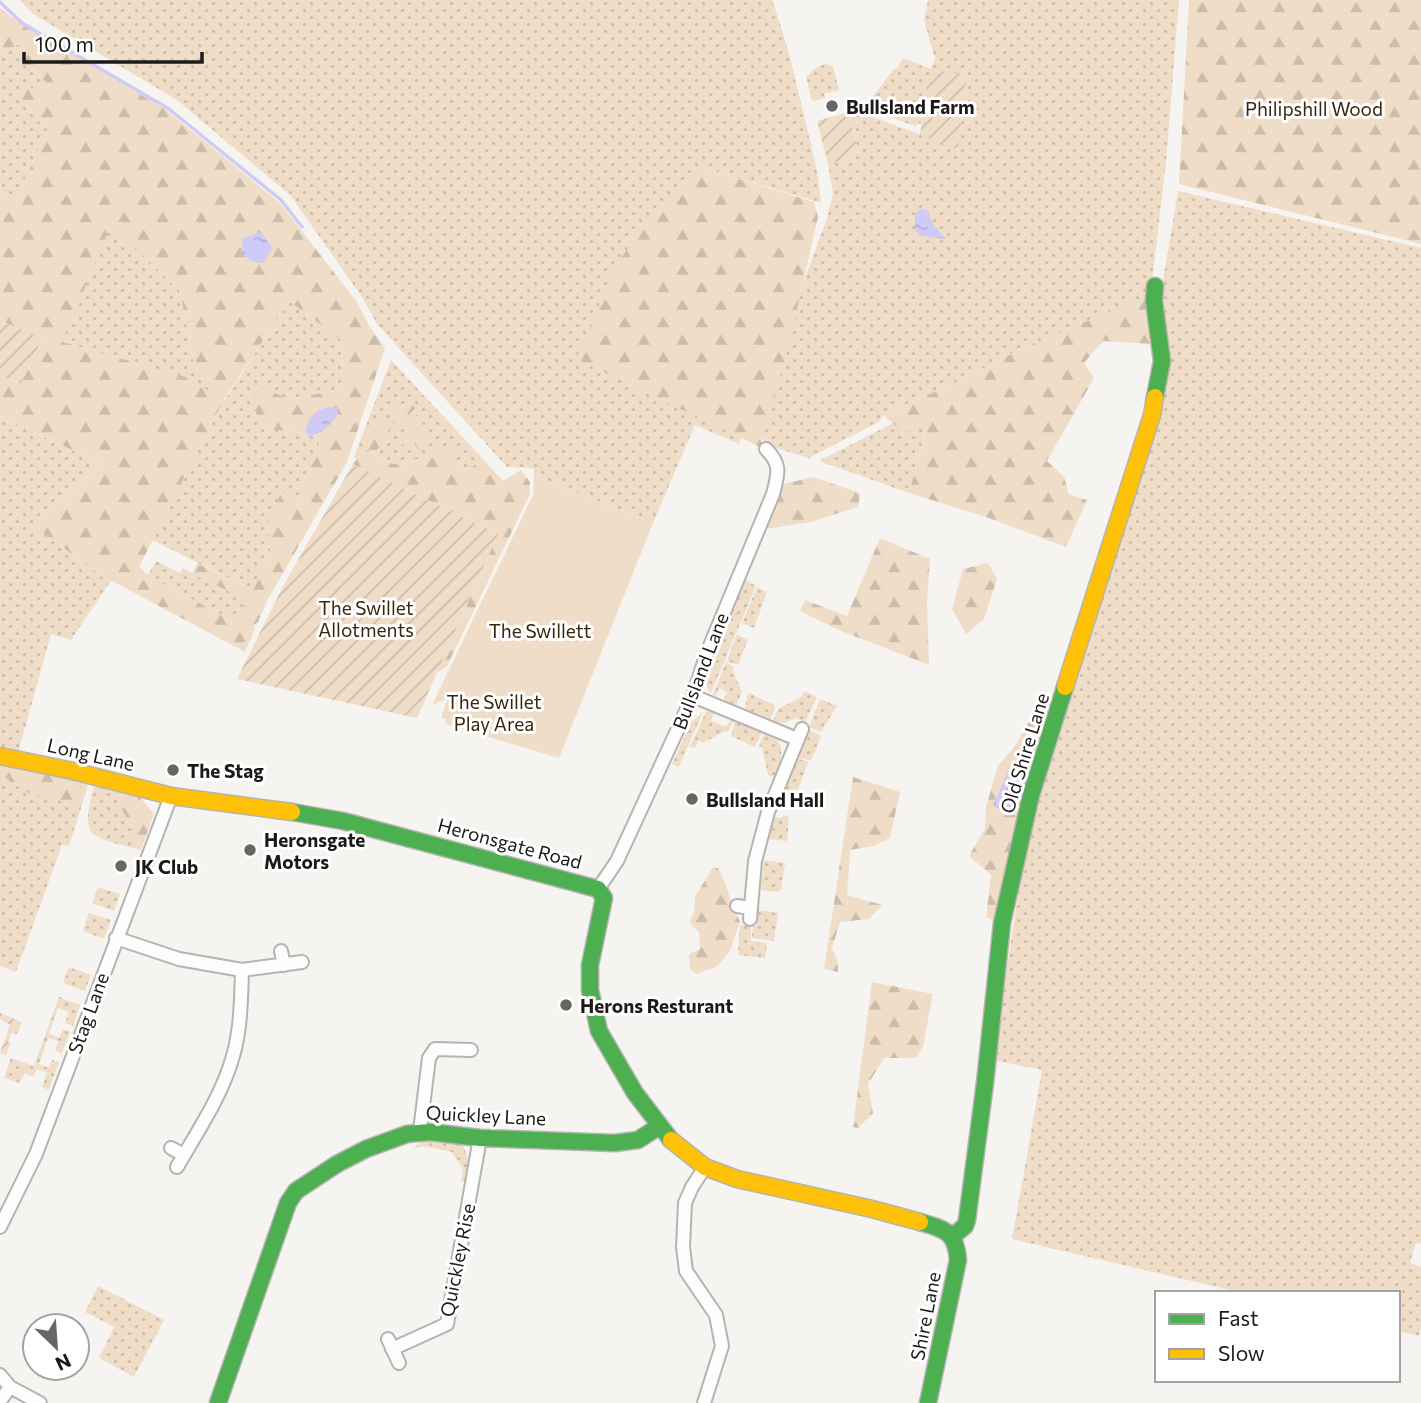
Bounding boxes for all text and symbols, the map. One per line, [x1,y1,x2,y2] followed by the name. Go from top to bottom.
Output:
[24,21,203,65] scale bar
[35,31,94,56] text: 100 m
[846,95,975,118] place label: Bullsland Farm
[1245,97,1383,120] park label: Philipshill Wood
[824,98,840,114] marker: Bullsland Farm
[318,596,414,641] park label: The Swillet Allotments
[667,609,733,733] street label: Bullsland Lane
[489,619,592,642] park label: The Swillett
[447,690,542,735] park label: The Swillet Play Area
[995,690,1053,816] street label: Old Shire Lane
[45,733,137,775] street label: Long Lane
[187,759,264,782] place label: The Stag
[165,762,181,778] marker: The Stag
[706,788,824,811] place label: Bullsland Hall
[684,791,700,807] marker: Bullsland Hall
[435,813,585,873] street label: Heronsgate Road
[264,828,365,873] place label: Heronsgate Motors
[242,842,258,858] marker: Heronsgate Motors
[135,855,198,878] place label: JK Club
[113,858,129,874] marker: JK Club
[63,969,113,1057] street label: Stag Lane
[580,994,733,1017] place label: Herons Resturant
[558,997,574,1013] marker: Herons Resturant
[425,1100,547,1130] street label: Quickley Lane
[435,1201,479,1319] street label: Quickley Rise
[905,1270,945,1362] street label: Shire Lane
[1155,1291,1400,1382] legend
[1218,1305,1259,1330] text: Fast
[21,1312,91,1382] north arrow
[1218,1340,1265,1365] text: Slow
[52,1349,75,1376] text: N

